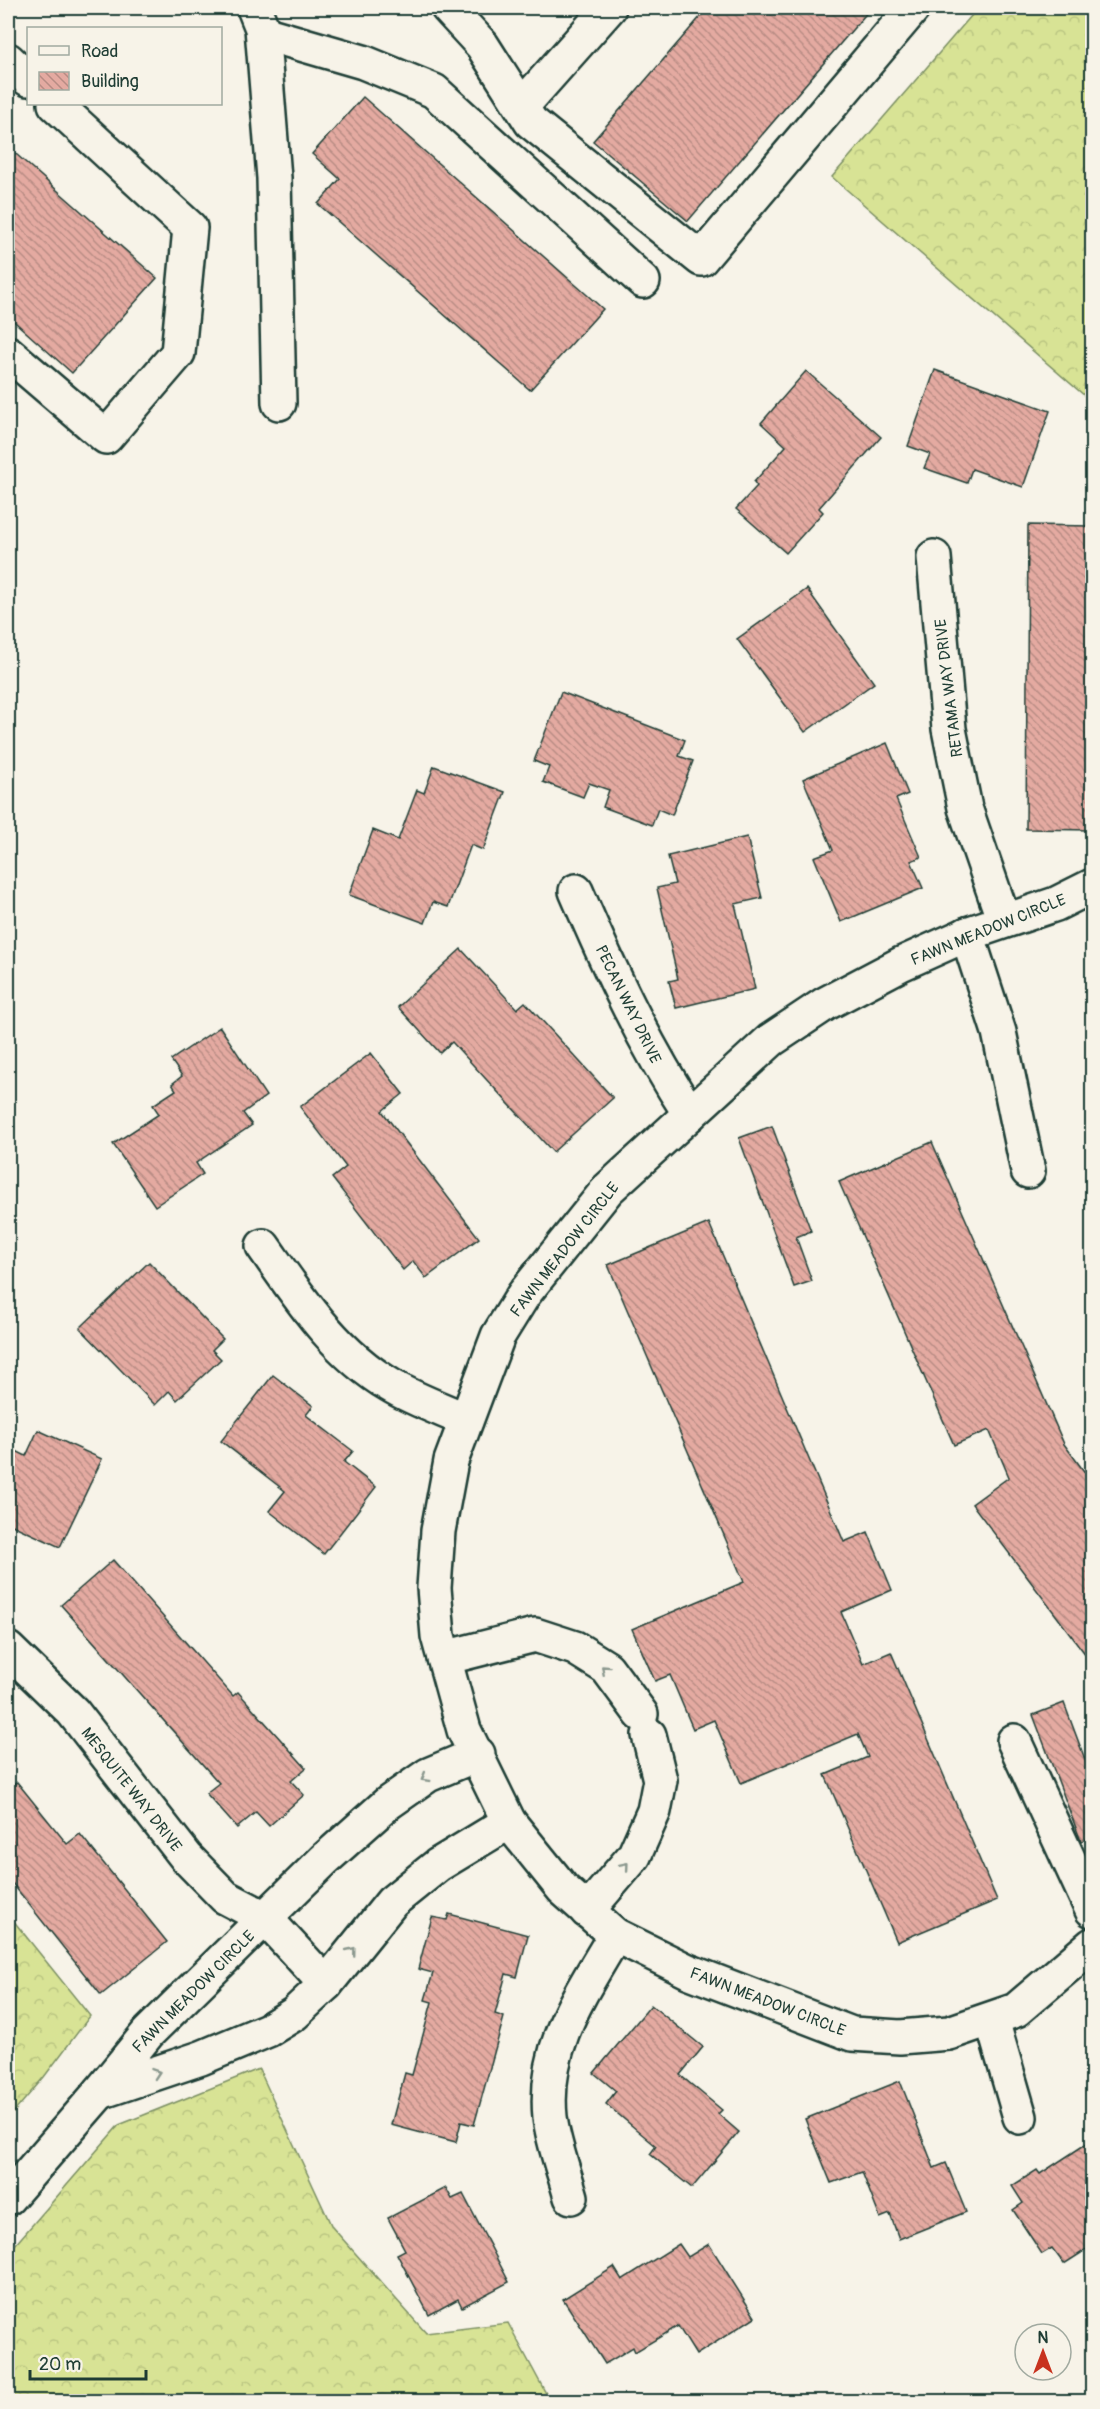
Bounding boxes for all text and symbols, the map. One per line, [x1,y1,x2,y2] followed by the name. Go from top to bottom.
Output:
[27,27,222,105] legend
[81,40,118,63] text: Road
[81,70,139,93] text: Building
[931,618,967,758] street label: RETAMA WAY DRIVE
[908,890,1069,970] street label: FAWN MEADOW CIRCLE
[591,942,665,1067] street label: PECAN WAY DRIVE
[506,1178,624,1321] street label: FAWN MEADOW CIRCLE
[600,1665,611,1676] one-way arrow
[76,1723,186,1856] street label: MESQUITE WAY DRIVE
[421,1771,431,1783] one-way arrow
[618,1862,629,1873] one-way arrow
[128,1926,259,2057] street label: FAWN MEADOW CIRCLE
[345,1947,356,1958] one-way arrow
[687,1963,848,2041] street label: FAWN MEADOW CIRCLE
[150,2068,160,2081] one-way arrow
[1013,2322,1073,2382] north arrow
[1038,2328,1049,2348] text: N
[30,2343,146,2381] scale bar
[39,2353,81,2376] text: 20 m

